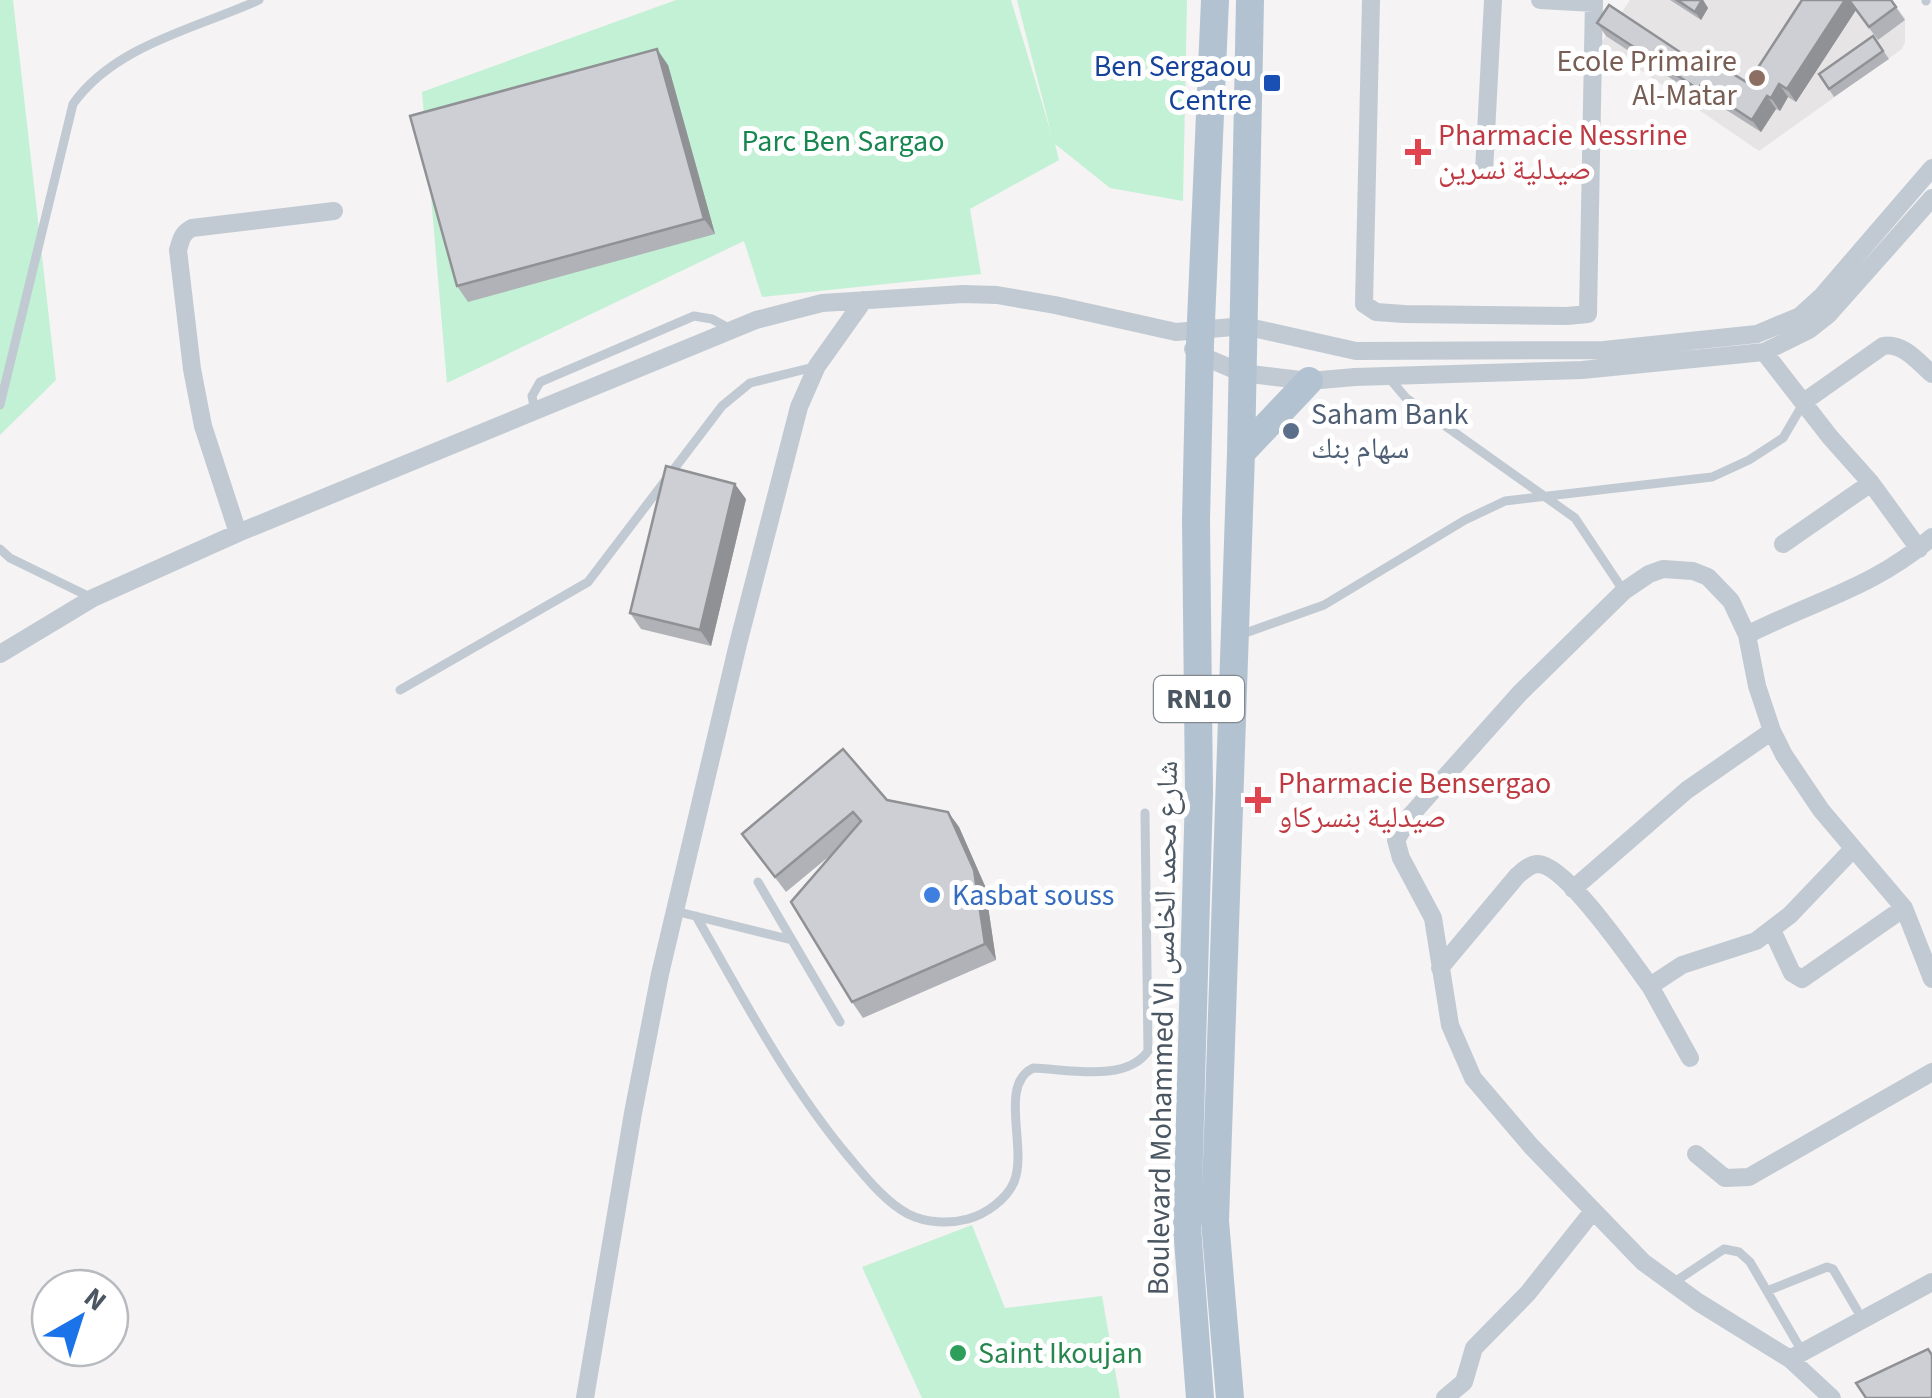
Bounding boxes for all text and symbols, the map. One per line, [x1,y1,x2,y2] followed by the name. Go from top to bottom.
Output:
[1557,40,1738,117] place label: Ecole Primaire Al-Matar
[1094,45,1252,122] place label: Ben Sergaou Centre
[1746,67,1768,89] marker: Ecole Primaire Al-Matar
[1261,72,1283,94] marker: Ben Sergaou Centre
[1438,114,1687,191] place label: Pharmacie Nessrine صيدلية نسرين
[742,120,944,163] park label: Parc Ben Sargao
[1407,141,1429,163] marker: Pharmacie Nessrine صيدلية نسرين
[1311,393,1469,470] place label: Saham Bank سهام بنك
[1280,420,1302,442] marker: Saham Bank سهام بنك
[1154,676,1244,722] road number: RN10
[1137,760,1189,1296] street label: Boulevard Mohammed VI شارع محمد الخامس
[1278,762,1551,839] place label: Pharmacie Bensergao صيدلية بنسركاو
[1247,789,1269,811] marker: Pharmacie Bensergao صيدلية بنسركاو
[952,874,1114,917] place label: Kasbat souss
[921,884,943,906] marker: Kasbat souss
[30,1268,130,1368] north arrow
[75,1278,115,1321] text: N
[978,1332,1143,1375] place label: Saint Ikoujan
[947,1342,969,1364] marker: Saint Ikoujan

